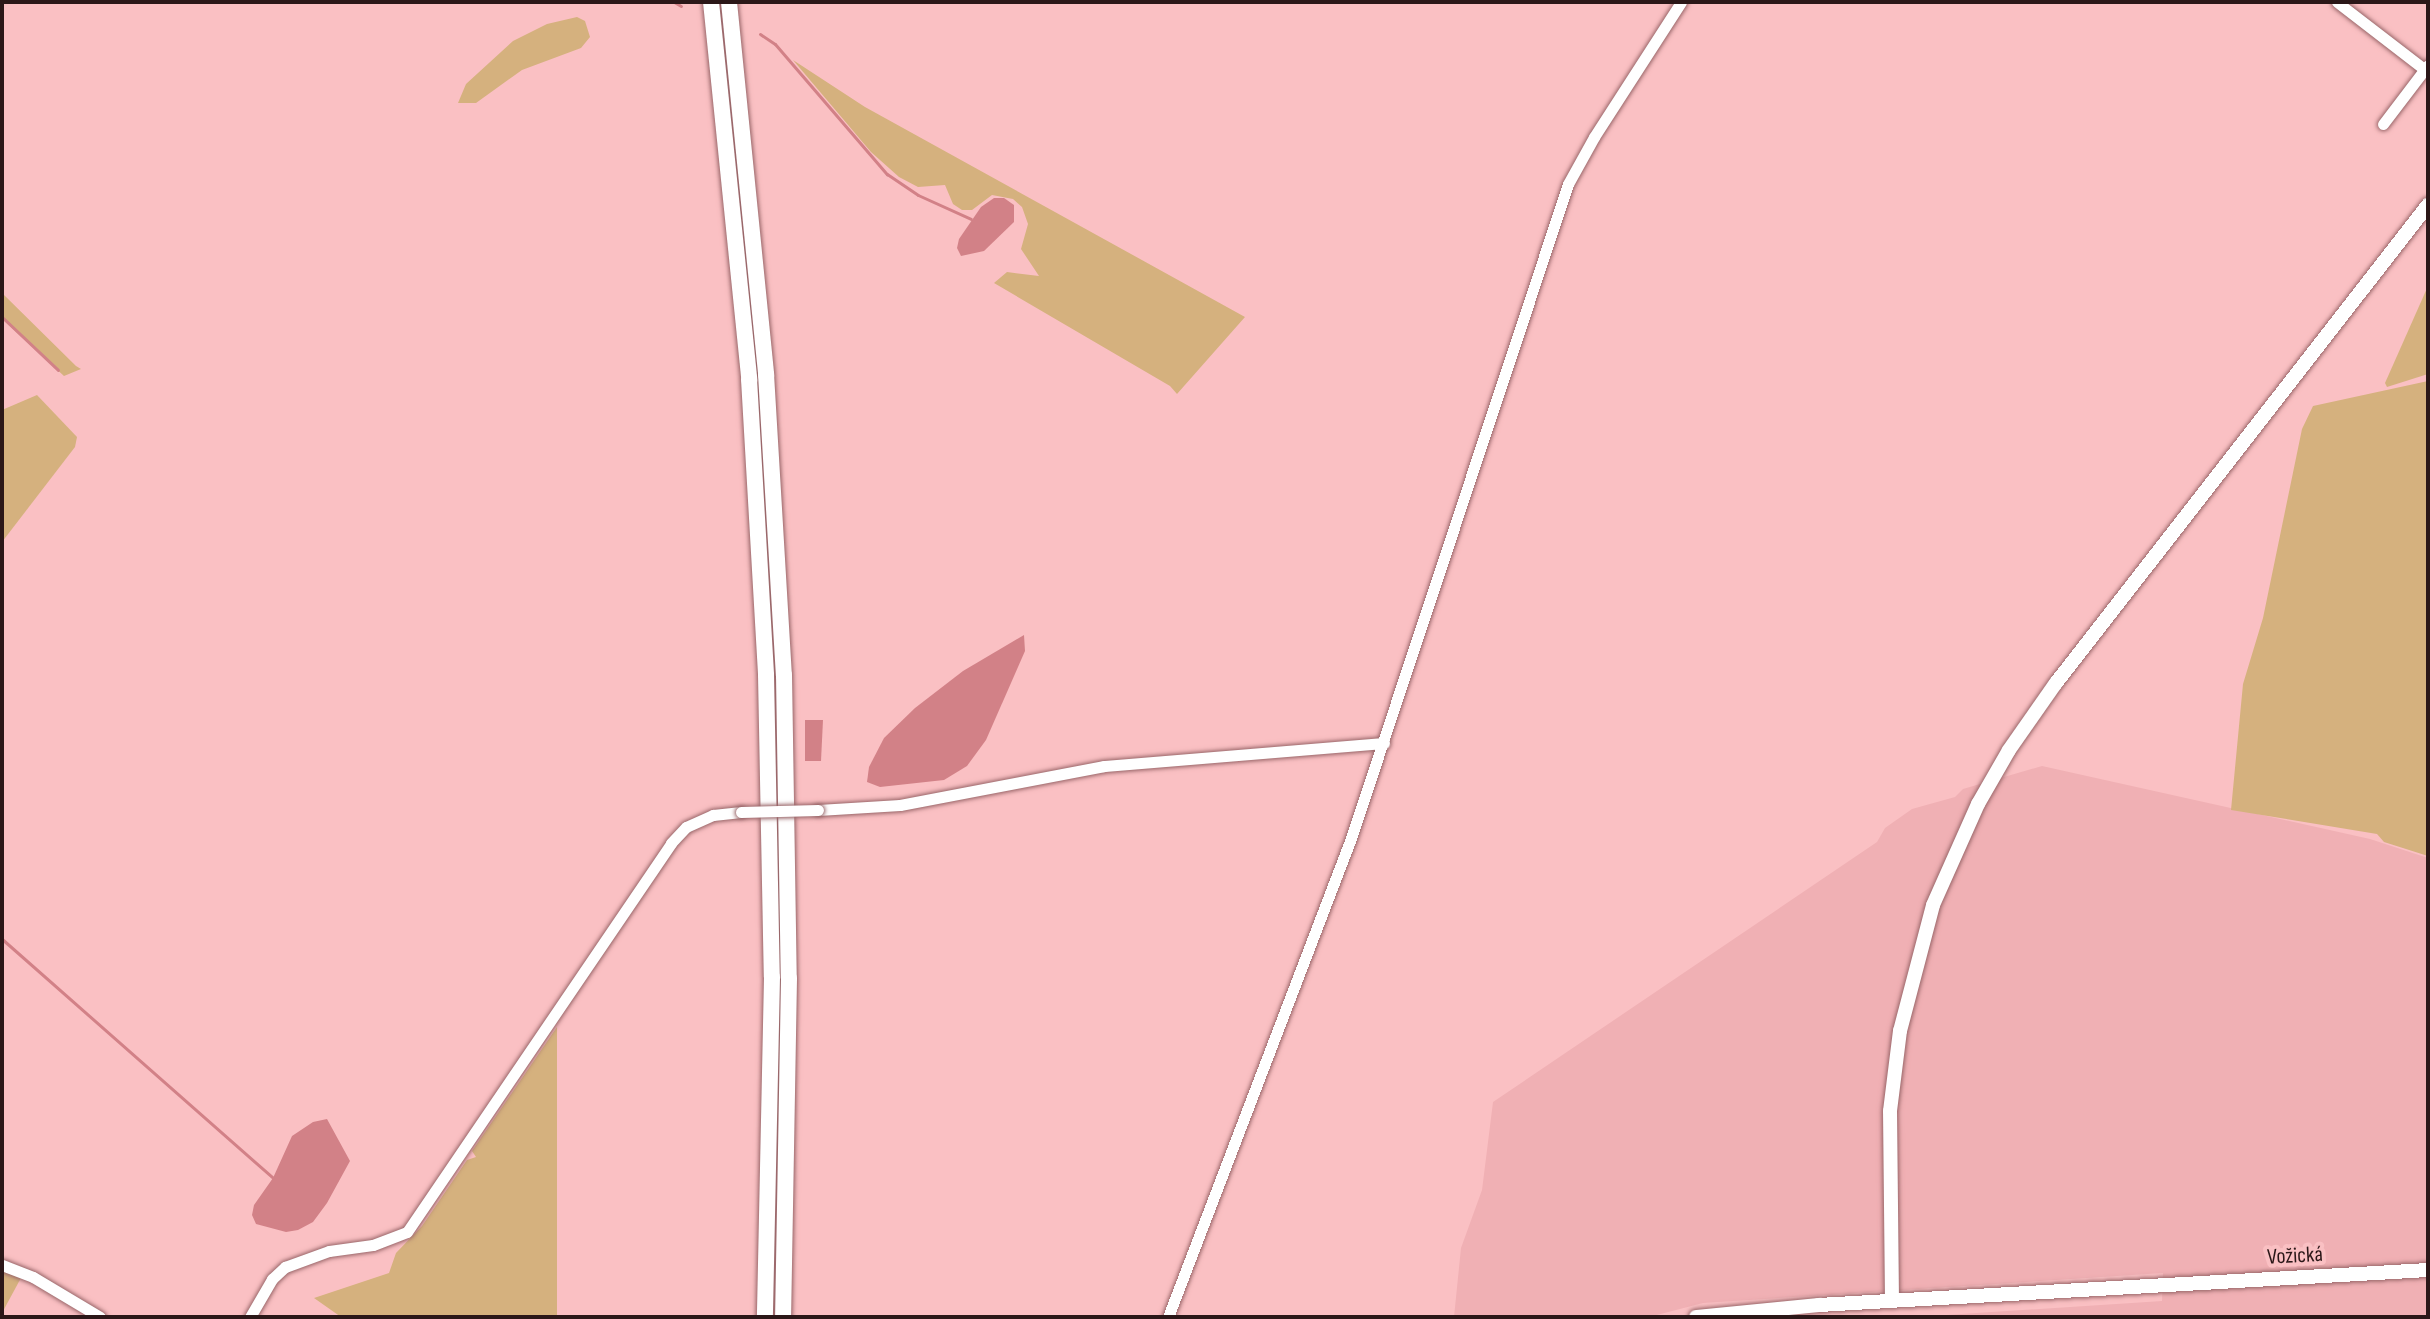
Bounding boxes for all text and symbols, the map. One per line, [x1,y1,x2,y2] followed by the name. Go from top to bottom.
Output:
[2266,1241,2324,1271] street label: Vožická

